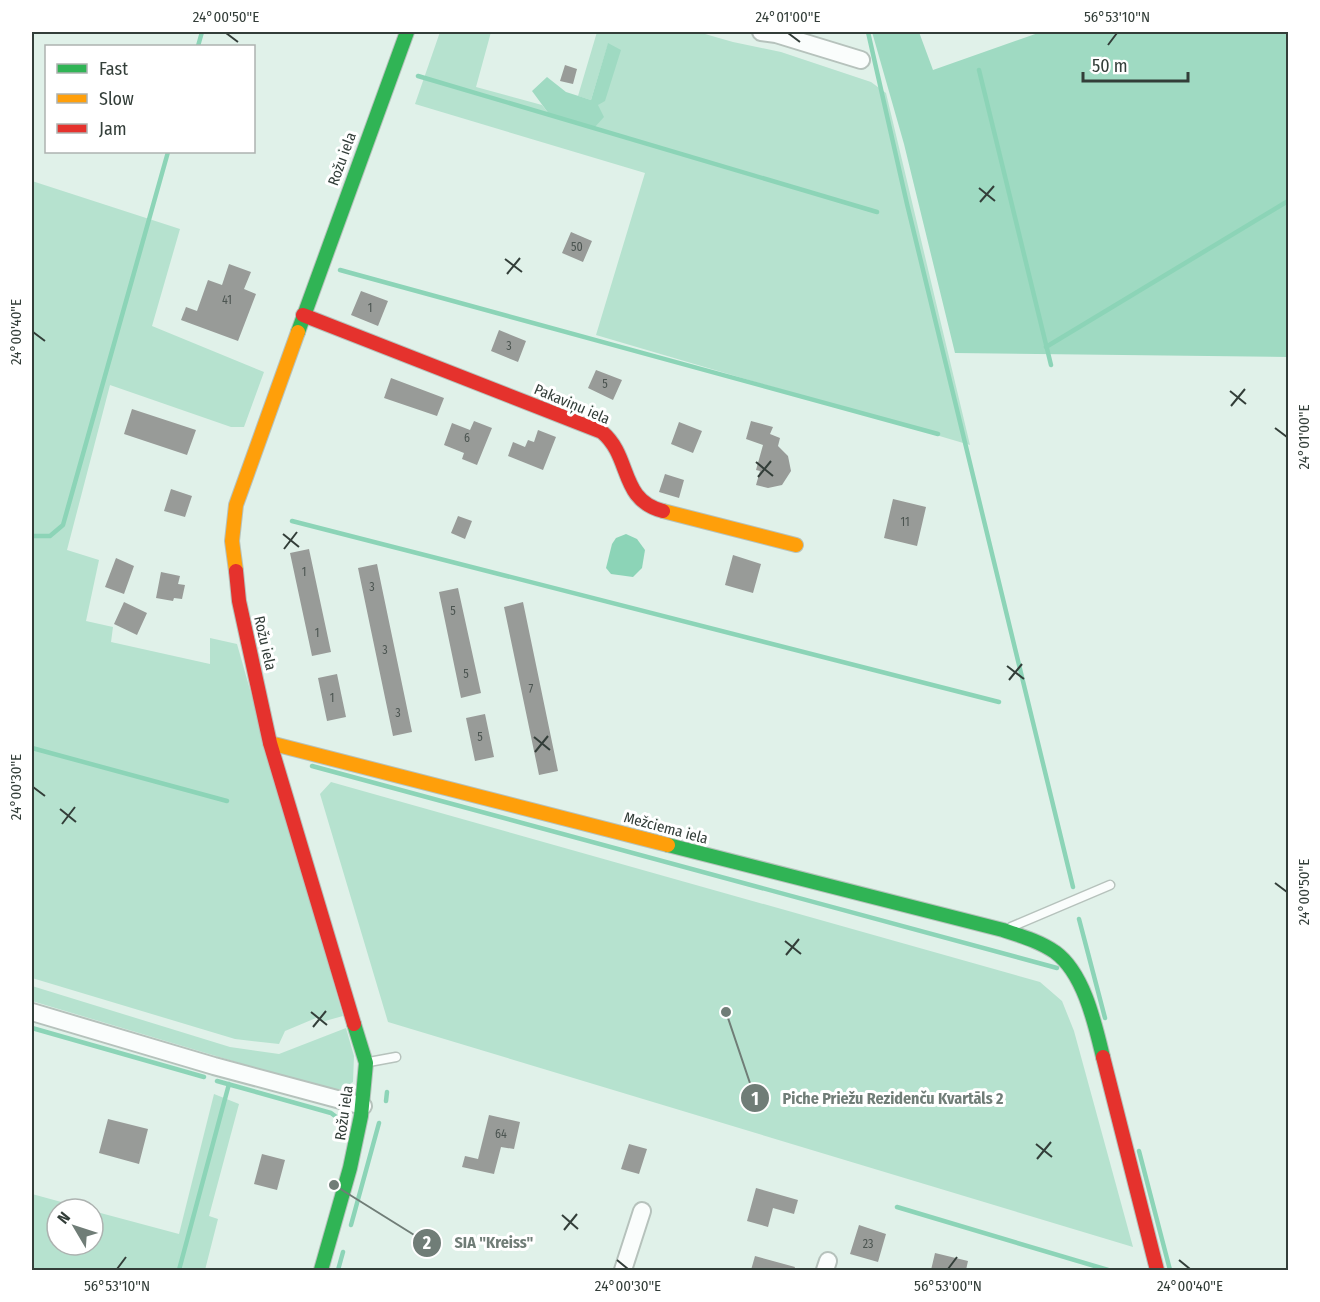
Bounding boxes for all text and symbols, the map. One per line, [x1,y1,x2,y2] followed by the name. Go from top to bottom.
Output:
[193,8,259,26] text: 24°00'50"E
[756,8,820,26] text: 24°01'00"E
[1084,8,1150,26] text: 56°53'10"N
[45,45,255,153] legend
[1083,45,1188,83] scale bar
[1092,55,1128,77] text: 50 m
[99,58,128,80] text: Fast
[99,88,134,110] text: Slow
[99,118,127,140] text: Jam
[324,130,360,188] street label: Rožu iela
[571,240,583,254] house number: 50
[222,293,232,307] house number: 41
[7,299,25,365] text: 24°00'40"E
[368,301,372,315] house number: 1
[506,339,512,353] house number: 3
[602,377,608,391] house number: 5
[531,380,613,429] street label: Pakaviņu iela
[1295,405,1313,469] text: 24°01'00"E
[464,431,470,445] house number: 6
[900,515,910,529] house number: 11
[302,565,306,579] house number: 1
[369,580,375,594] house number: 3
[450,604,456,618] house number: 5
[250,614,280,672] street label: Rožu iela
[315,626,319,640] house number: 1
[382,643,388,657] house number: 3
[463,667,469,681] house number: 5
[529,682,534,696] house number: 7
[330,691,334,705] house number: 1
[395,706,401,720] house number: 3
[477,730,483,744] house number: 5
[7,754,25,820] text: 24°00'30"E
[622,808,710,848] street label: Mežciema iela
[1295,859,1313,925] text: 24°00'50"E
[740,1081,1015,1115] callout: Piche Priežu Rezidenču Kvartāls 2
[331,1084,357,1142] street label: Rožu iela
[751,1088,759,1110] text: 1
[783,1089,1004,1108] text: Piche Priežu Rezidenču Kvartāls 2
[495,1127,507,1141] house number: 64
[45,1197,105,1257] north arrow
[53,1208,74,1228] text: N
[412,1226,545,1260] callout: SIA "Kreiss"
[422,1232,431,1254] text: 2
[455,1233,534,1252] text: SIA "Kreiss"
[863,1237,873,1251] house number: 23
[84,1277,150,1295] text: 56°53'10"N
[595,1277,661,1295] text: 24°00'30"E
[914,1277,982,1295] text: 56°53'00"N
[1157,1277,1223,1295] text: 24°00'40"E

